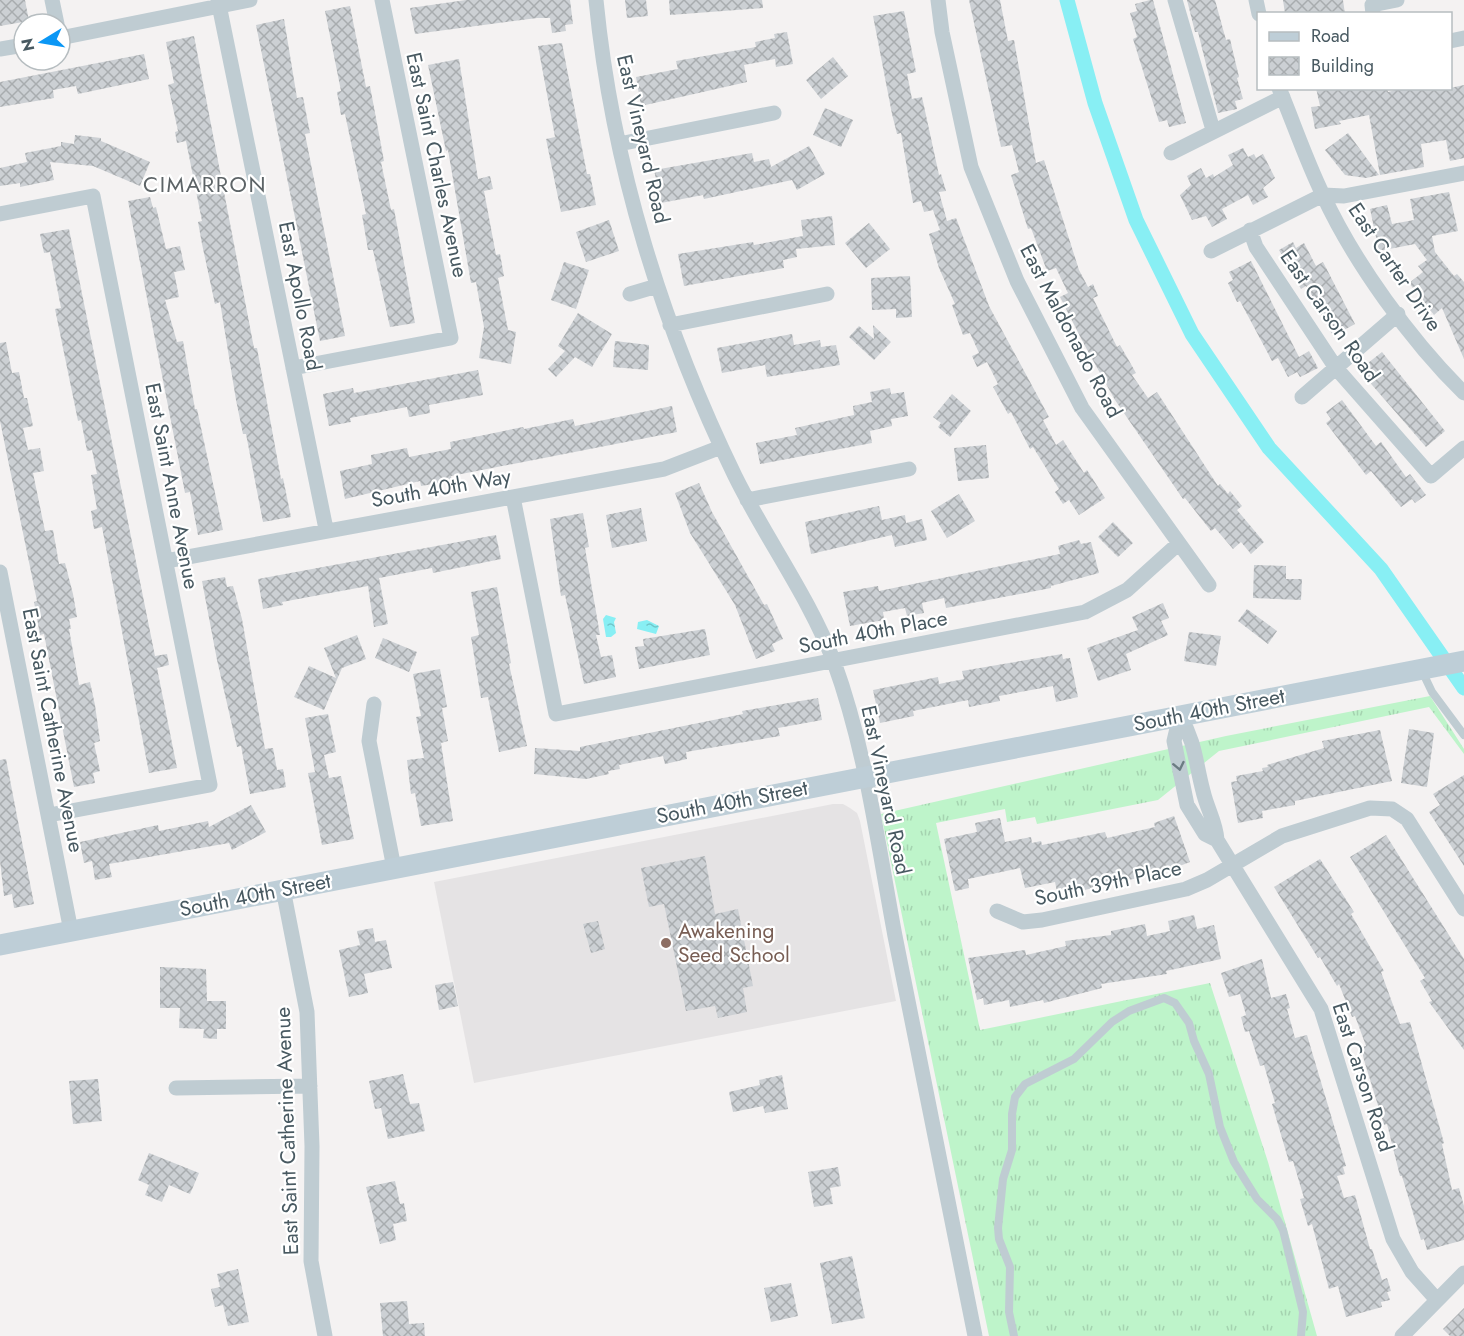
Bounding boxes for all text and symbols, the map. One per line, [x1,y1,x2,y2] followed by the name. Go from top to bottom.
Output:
[12,12,72,72] north arrow
[1257,12,1452,90] legend
[1311,23,1350,49] text: Road
[15,36,40,53] text: N
[398,50,476,280] street label: East Saint Charles Avenue
[609,52,677,226] street label: East Vineyard Road
[1311,53,1374,79] text: Building
[143,168,267,200] district label: CIMARRON
[1341,197,1449,337] street label: East Carter Drive
[271,219,329,373] street label: East Apollo Road
[1012,239,1130,423] street label: East Maldonado Road
[1273,244,1387,388] street label: East Carson Road
[137,380,207,592] street label: East Saint Anne Avenue
[369,461,514,515] street label: South 40th Way
[796,603,950,661] street label: South 40th Place
[15,605,91,855] street label: East Saint Catherine Avenue
[1131,681,1287,739] street label: South 40th Street
[853,703,919,877] street label: East Vineyard Road
[1172,760,1185,770] one-way arrow
[654,773,810,831] street label: South 40th Street
[1032,853,1184,913] street label: South 39th Place
[177,866,333,924] street label: South 40th Street
[678,916,790,970] place label: Awakening Seed School
[659,936,673,950] marker: Awakening Seed School
[1325,998,1401,1156] street label: East Carson Road
[268,1006,306,1256] street label: East Saint Catherine Avenue

